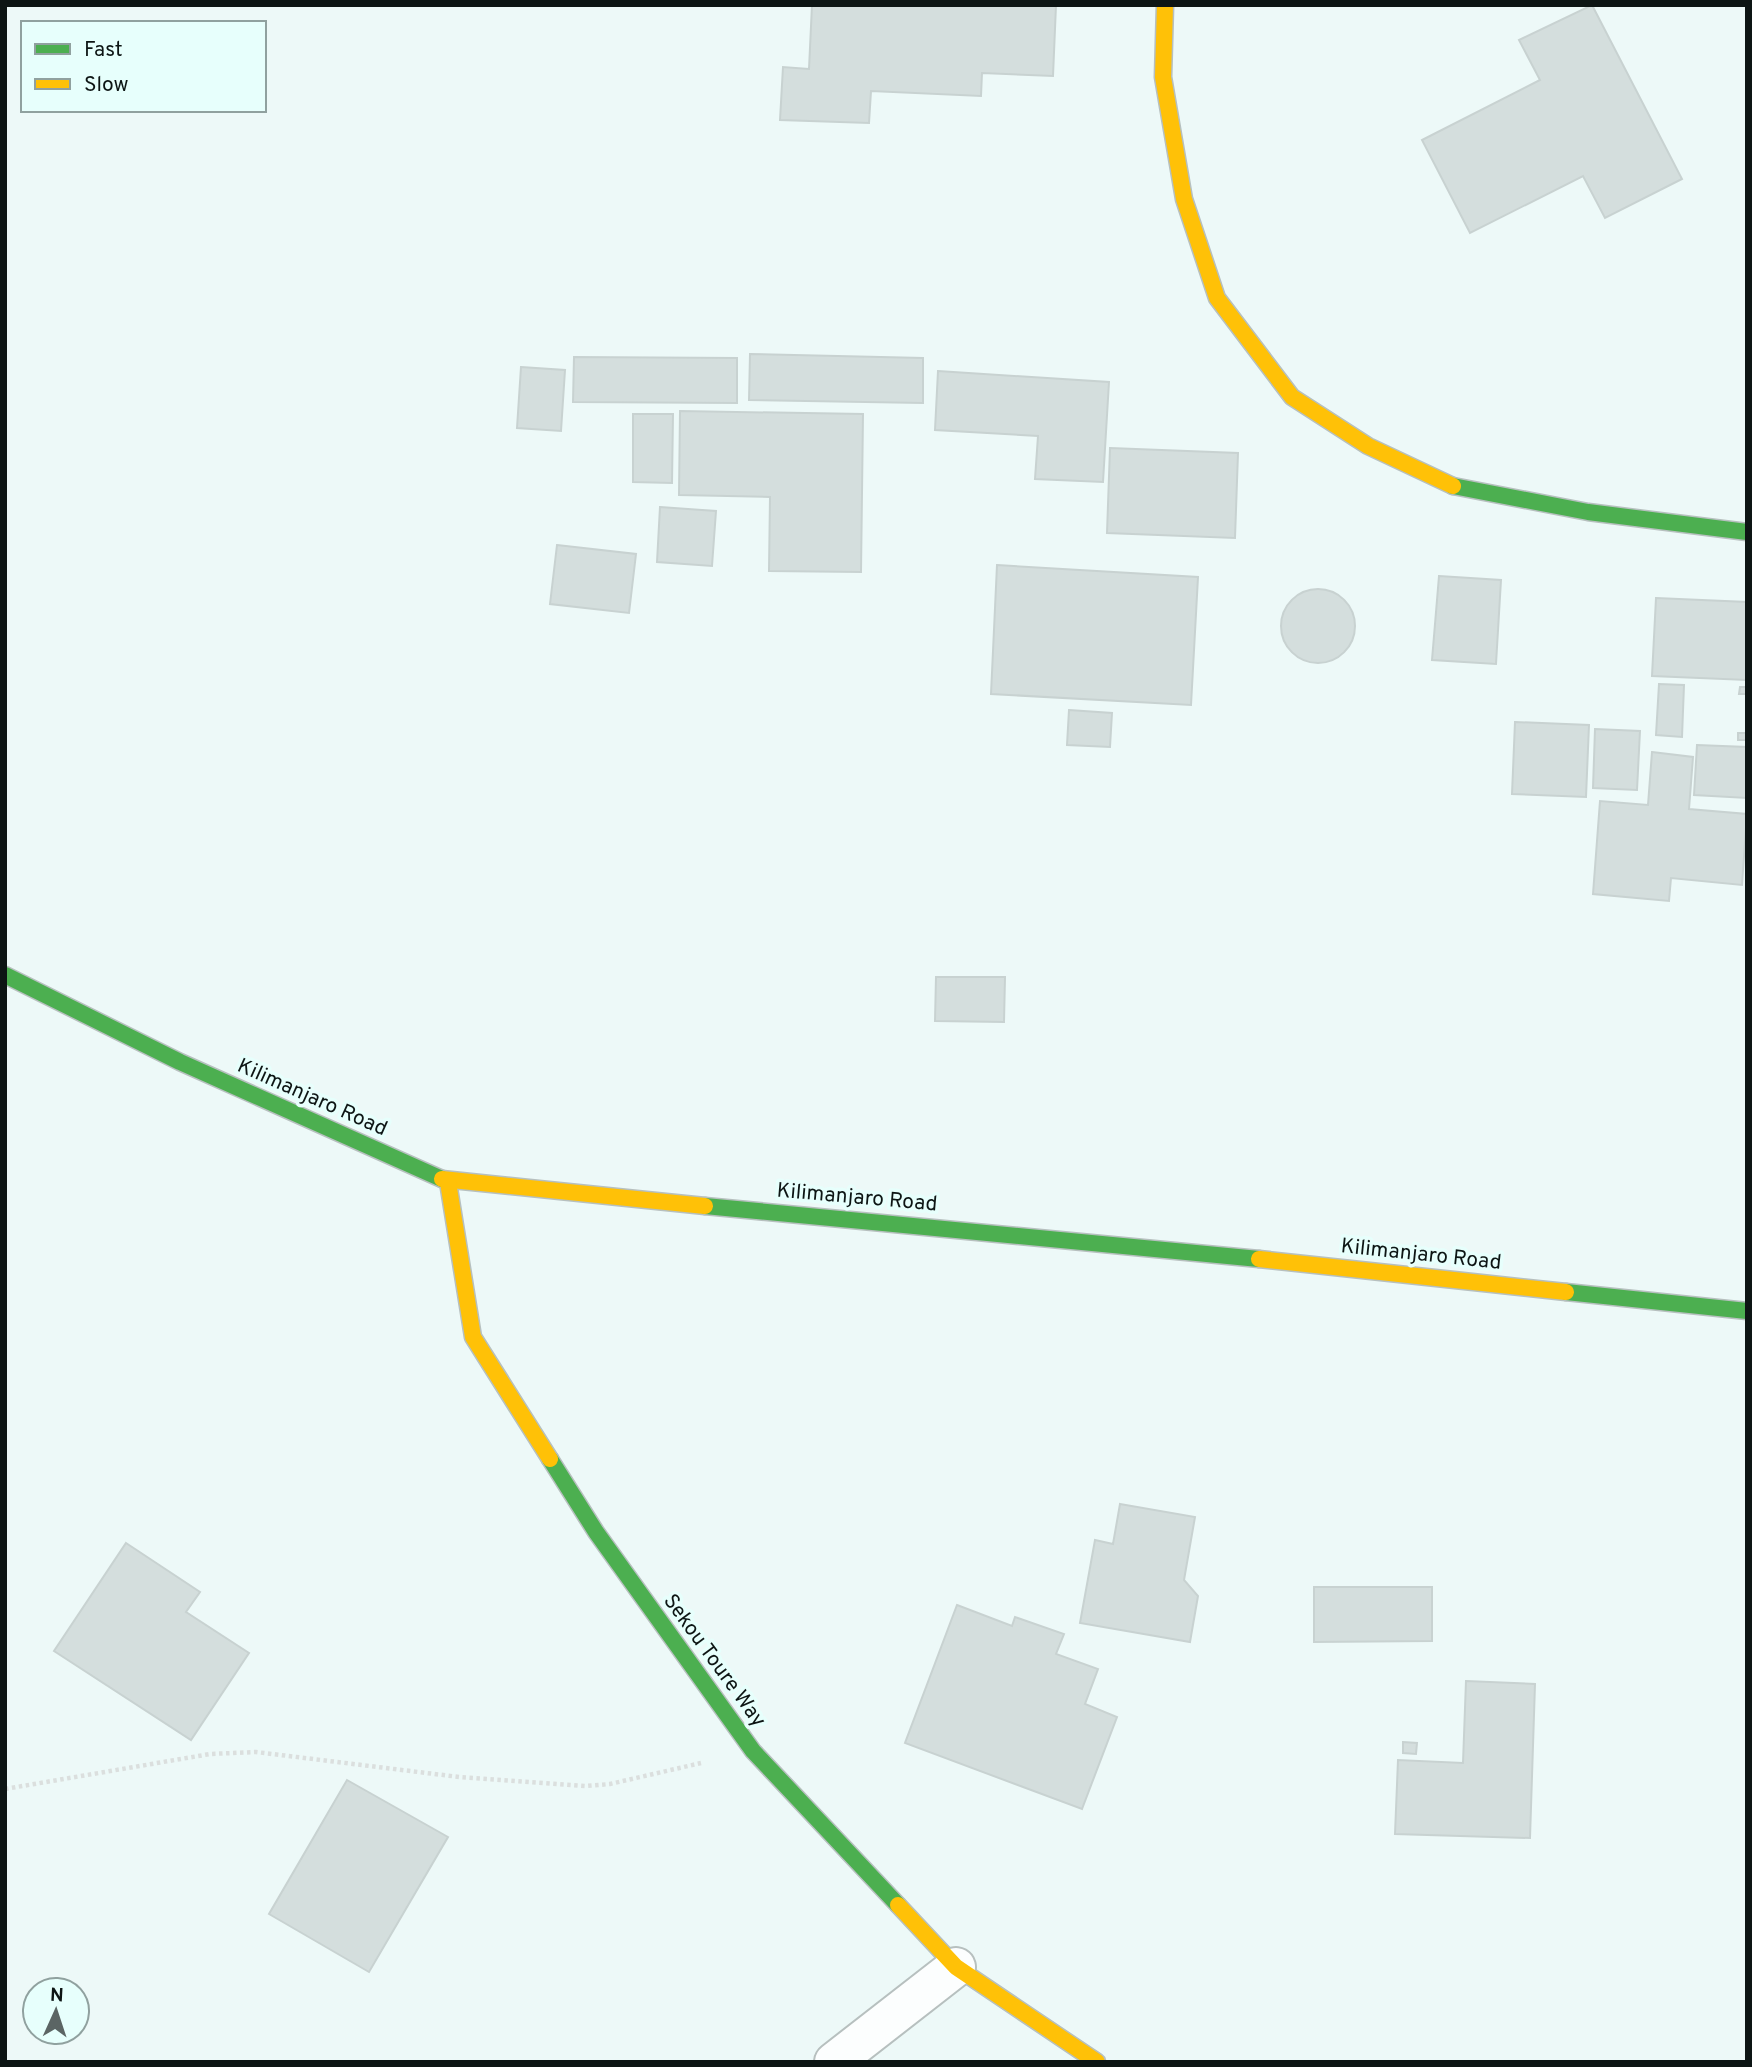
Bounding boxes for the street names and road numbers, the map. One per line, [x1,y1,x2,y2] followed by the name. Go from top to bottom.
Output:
[233,1053,391,1143] street label: Kilimanjaro Road
[775,1178,939,1218] street label: Kilimanjaro Road
[1339,1233,1503,1277] street label: Kilimanjaro Road
[657,1589,771,1733] street label: Sekou Toure Way

